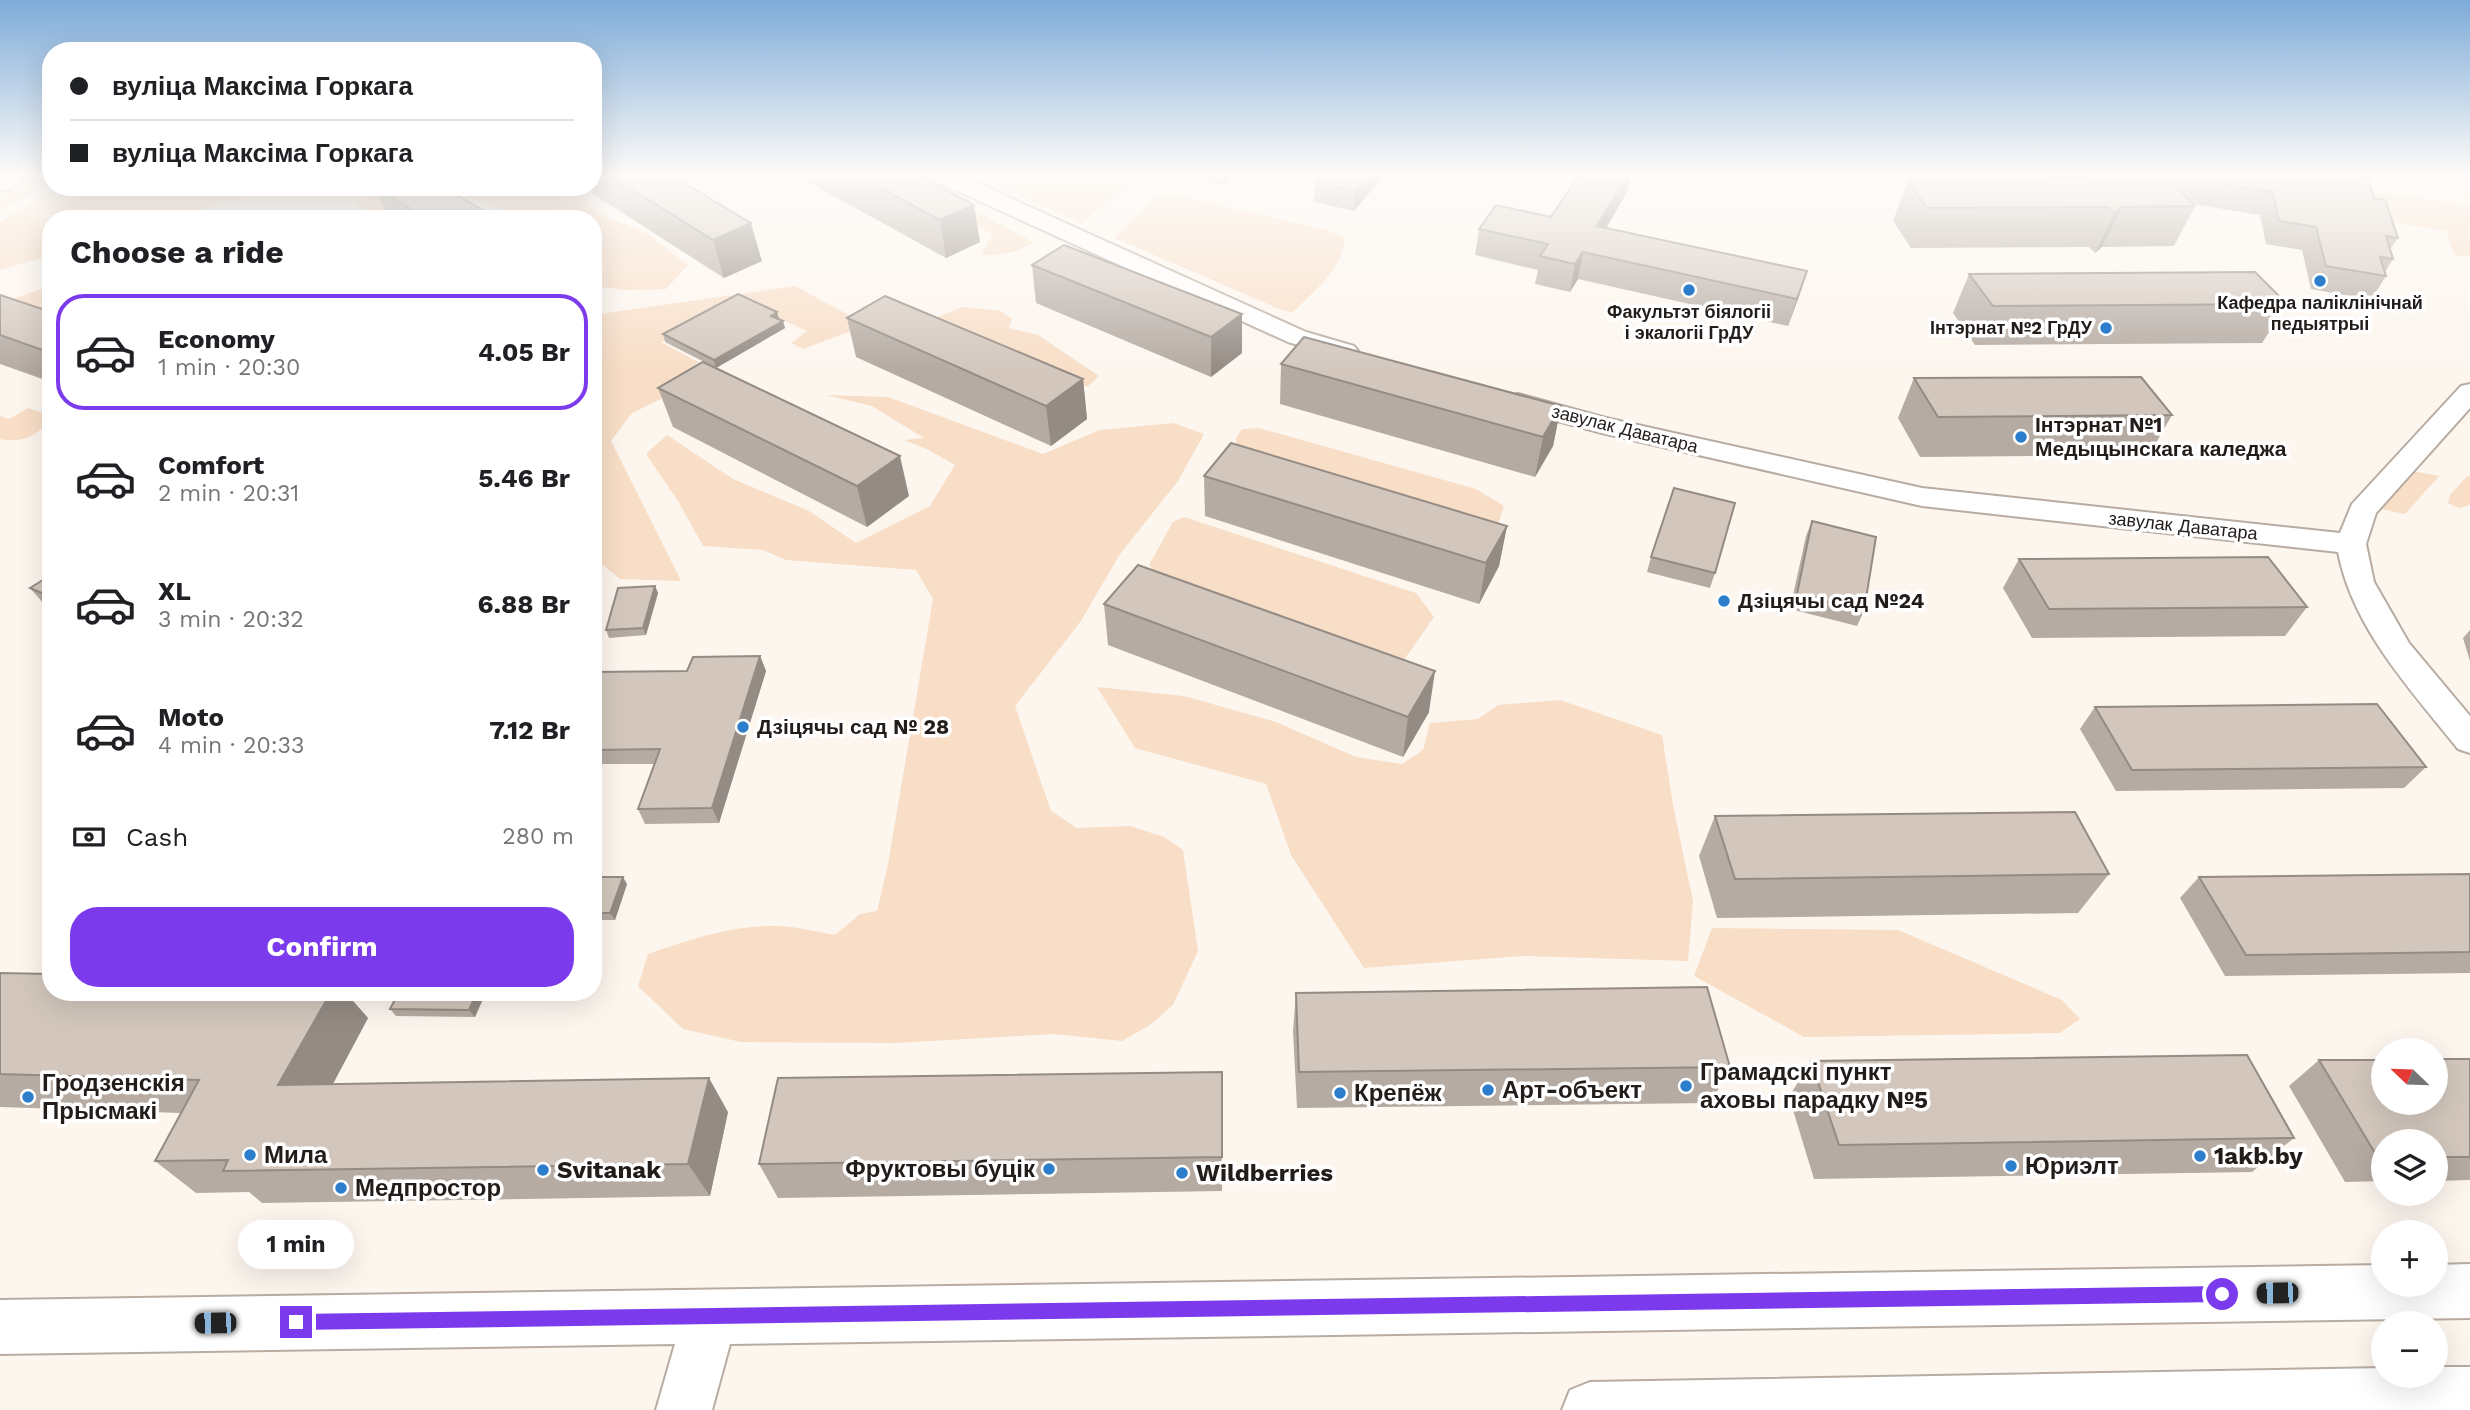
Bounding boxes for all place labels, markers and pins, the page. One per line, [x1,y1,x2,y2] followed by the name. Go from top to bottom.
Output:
[2312,273,2328,289] marker: Кафедра паліклінічнай педыятрыі
[1681,282,1697,298] marker: Факультэт біялогіі і экалогіі ГрДУ
[2217,292,2423,334] place label: Кафедра паліклінічнай педыятрыі
[1607,301,1771,343] place label: Факультэт біялогіі і экалогіі ГрДУ
[1930,317,2093,338] place label: Інтэрнат №2 ГрДУ
[2098,320,2114,336] marker: Інтэрнат №2 ГрДУ
[2035,412,2287,461] place label: Інтэрнат №1 Медыцынскага каледжа
[2013,429,2029,445] marker: Інтэрнат №1 Медыцынскага каледжа
[1738,588,1924,613] place label: Дзіцячы сад №24
[1716,593,1732,609] marker: Дзіцячы сад №24
[757,714,949,739] place label: Дзіцячы сад № 28
[735,719,751,735] marker: Дзіцячы сад № 28
[1700,1058,1928,1114] place label: Грамадскі пункт аховы парадку №5
[42,1069,185,1125] place label: Гродзенскія Прысмакі
[1502,1076,1642,1104] place label: Арт-объект
[1678,1078,1694,1094] marker: Грамадскі пункт аховы парадку №5
[1354,1079,1443,1107] place label: Крепёж
[1480,1082,1496,1098] marker: Арт-объект
[1332,1085,1348,1101] marker: Крепёж
[20,1089,36,1105] marker: Гродзенскія Прысмакі
[264,1141,328,1169] place label: Мила
[2214,1142,2303,1170] place label: 1akb.by
[242,1147,258,1163] marker: Мила
[2192,1148,2208,1164] marker: 1akb.by
[2025,1152,2119,1180] place label: Юриэлт
[845,1155,1036,1183] place label: Фруктовы буцік
[557,1156,661,1184] place label: Svitanak
[2003,1158,2019,1174] marker: Юриэлт
[1196,1159,1333,1187] place label: Wildberries
[1041,1161,1057,1177] marker: Фруктовы буцік
[535,1162,551,1178] marker: Svitanak
[1174,1165,1190,1181] marker: Wildberries
[355,1174,501,1202] place label: Медпростор
[333,1180,349,1196] marker: Медпростор

